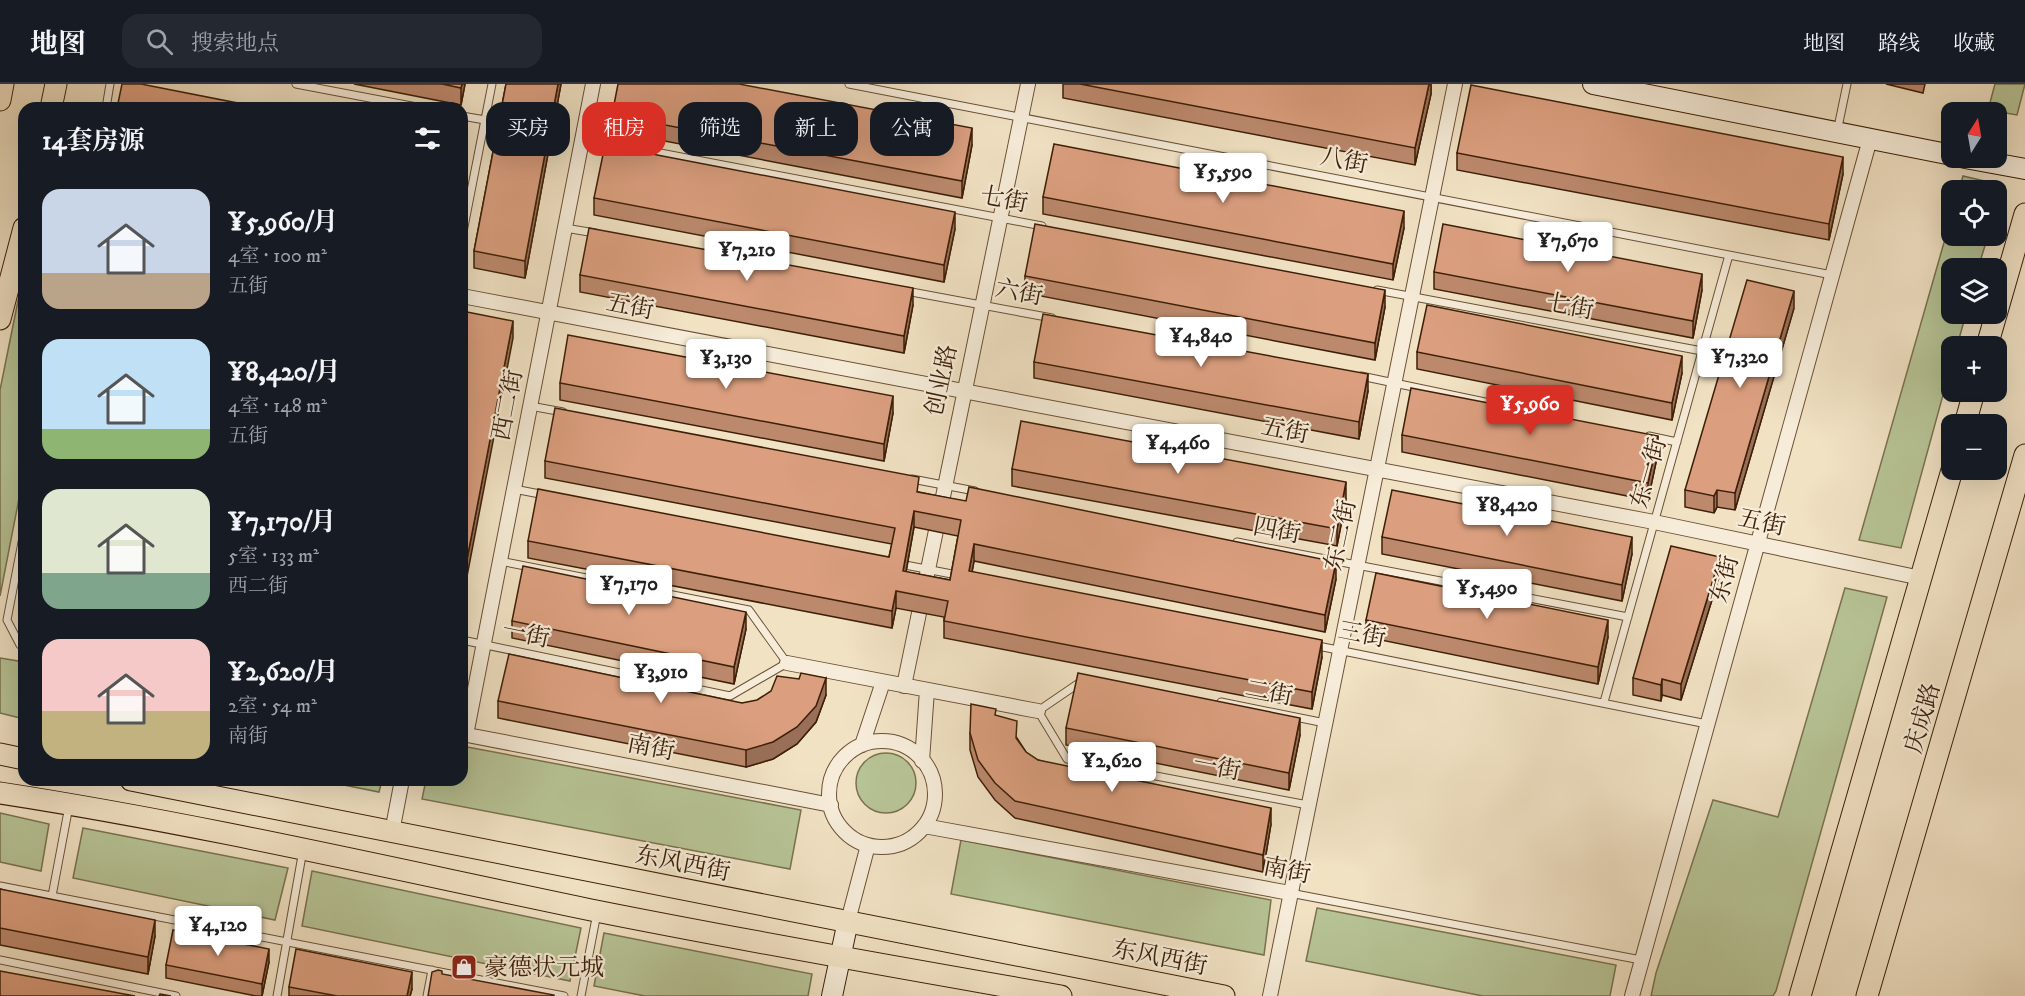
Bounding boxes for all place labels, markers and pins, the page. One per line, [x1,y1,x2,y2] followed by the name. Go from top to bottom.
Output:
[1174,153,1272,204] pin: ¥5,590
[1519,222,1617,273] pin: ¥7,670
[698,231,796,282] pin: ¥7,210
[1152,317,1250,368] pin: ¥4,840
[1691,338,1789,389] pin: ¥7,320
[677,339,775,390] pin: ¥3,130
[1481,385,1579,436] pin: ¥5,960
[1129,424,1227,475] pin: ¥4,460
[1458,486,1556,537] pin: ¥8,420
[580,565,678,616] pin: ¥7,170
[1438,569,1536,620] pin: ¥5,490
[612,653,710,704] pin: ¥3,910
[1063,742,1161,793] pin: ¥2,620
[169,906,267,957] pin: ¥4,120
[449,952,479,982] shop icon: 豪德状元城
[484,953,604,983] place label: 豪德状元城

